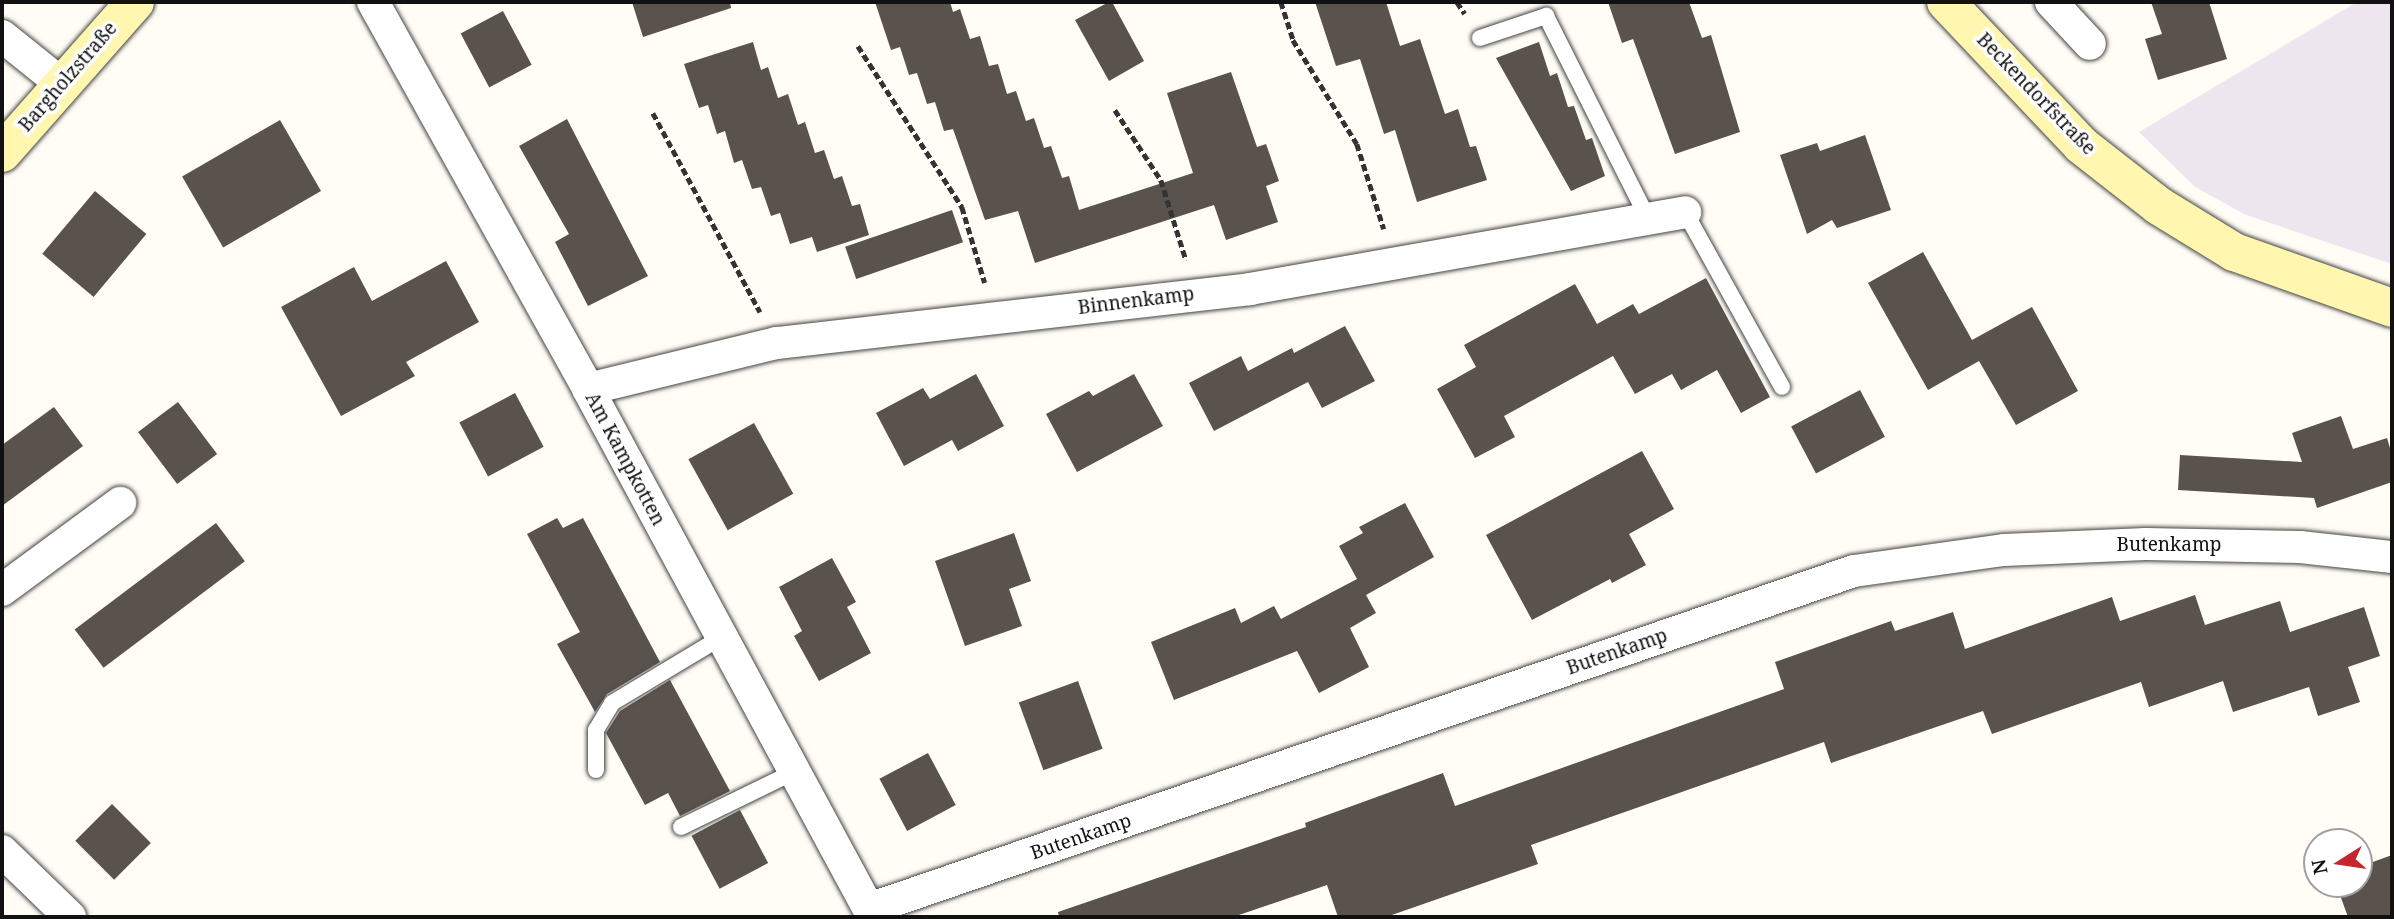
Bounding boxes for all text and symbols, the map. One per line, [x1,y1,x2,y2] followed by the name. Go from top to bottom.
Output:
[14,17,122,137] street label: Bargholzstraße
[1972,28,2100,160] street label: Beckendorfstraße
[1077,283,1195,319] street label: Binnenkamp
[580,389,670,529] street label: Am Kampkotten
[2116,534,2222,556] street label: Butenkamp
[1564,624,1670,680] street label: Butenkamp
[1028,809,1134,865] street label: Butenkamp
[2303,828,2373,898] north arrow
[2305,857,2334,877] text: N

